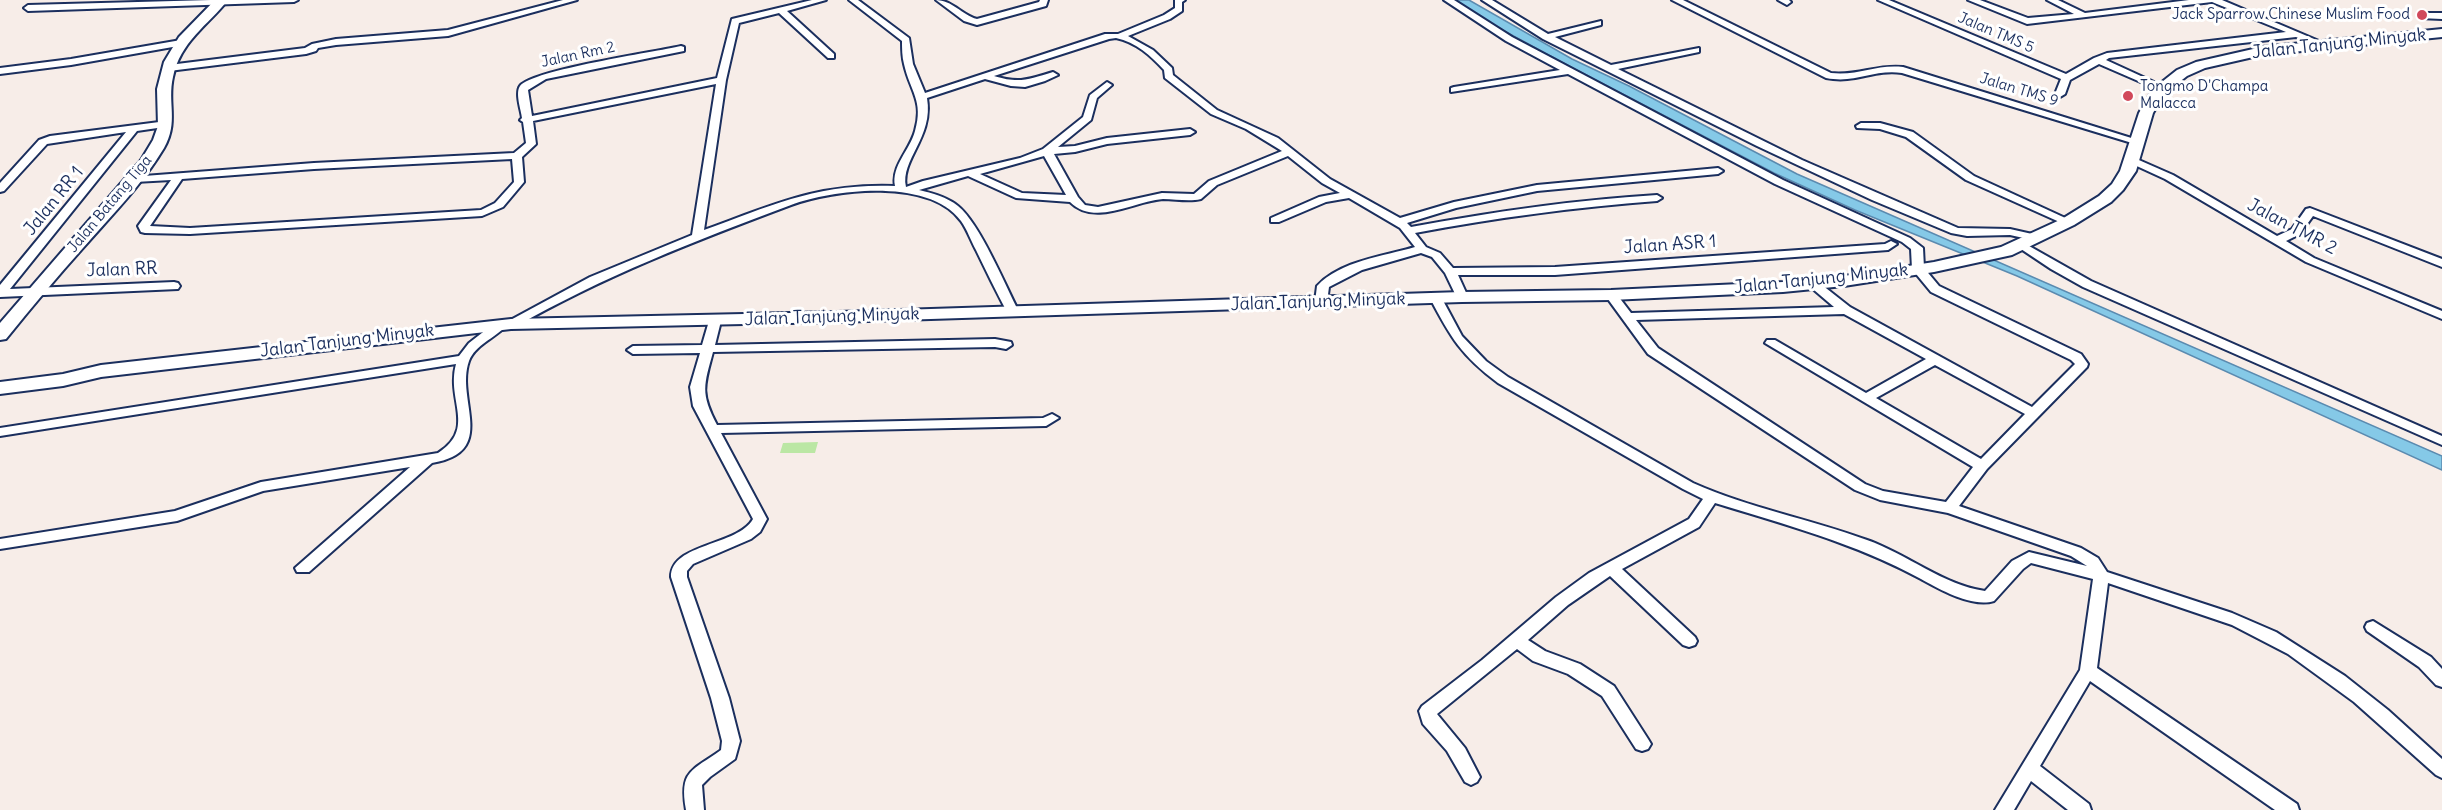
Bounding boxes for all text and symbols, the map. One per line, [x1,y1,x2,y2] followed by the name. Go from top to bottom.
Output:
[2172,6,2410,24] place label: Jack Sparrow Chinese Muslim Food
[2415,8,2429,22] marker: Jack Sparrow Chinese Muslim Food
[1955,9,2037,57] street label: Jalan TMS 5
[2251,24,2427,64] street label: Jalan Tanjung Minyak
[540,38,616,72] street label: Jalan Rm 2
[1978,70,2060,110] street label: Jalan TMS 9
[2140,78,2268,113] place label: Tongmo D'Champa Malacca
[2121,89,2135,103] marker: Tongmo D'Champa Malacca
[64,152,156,256] street label: Jalan Batang Tiga
[20,162,88,240] street label: Jalan RR 1
[2244,194,2340,260] street label: Jalan TMR 2
[1623,231,1717,259] street label: Jalan ASR 1
[86,258,158,282] street label: Jalan RR
[1733,259,1909,299] street label: Jalan Tanjung Minyak
[1230,288,1406,316] street label: Jalan Tanjung Minyak
[744,303,920,331] street label: Jalan Tanjung Minyak
[259,320,435,362] street label: Jalan Tanjung Minyak

